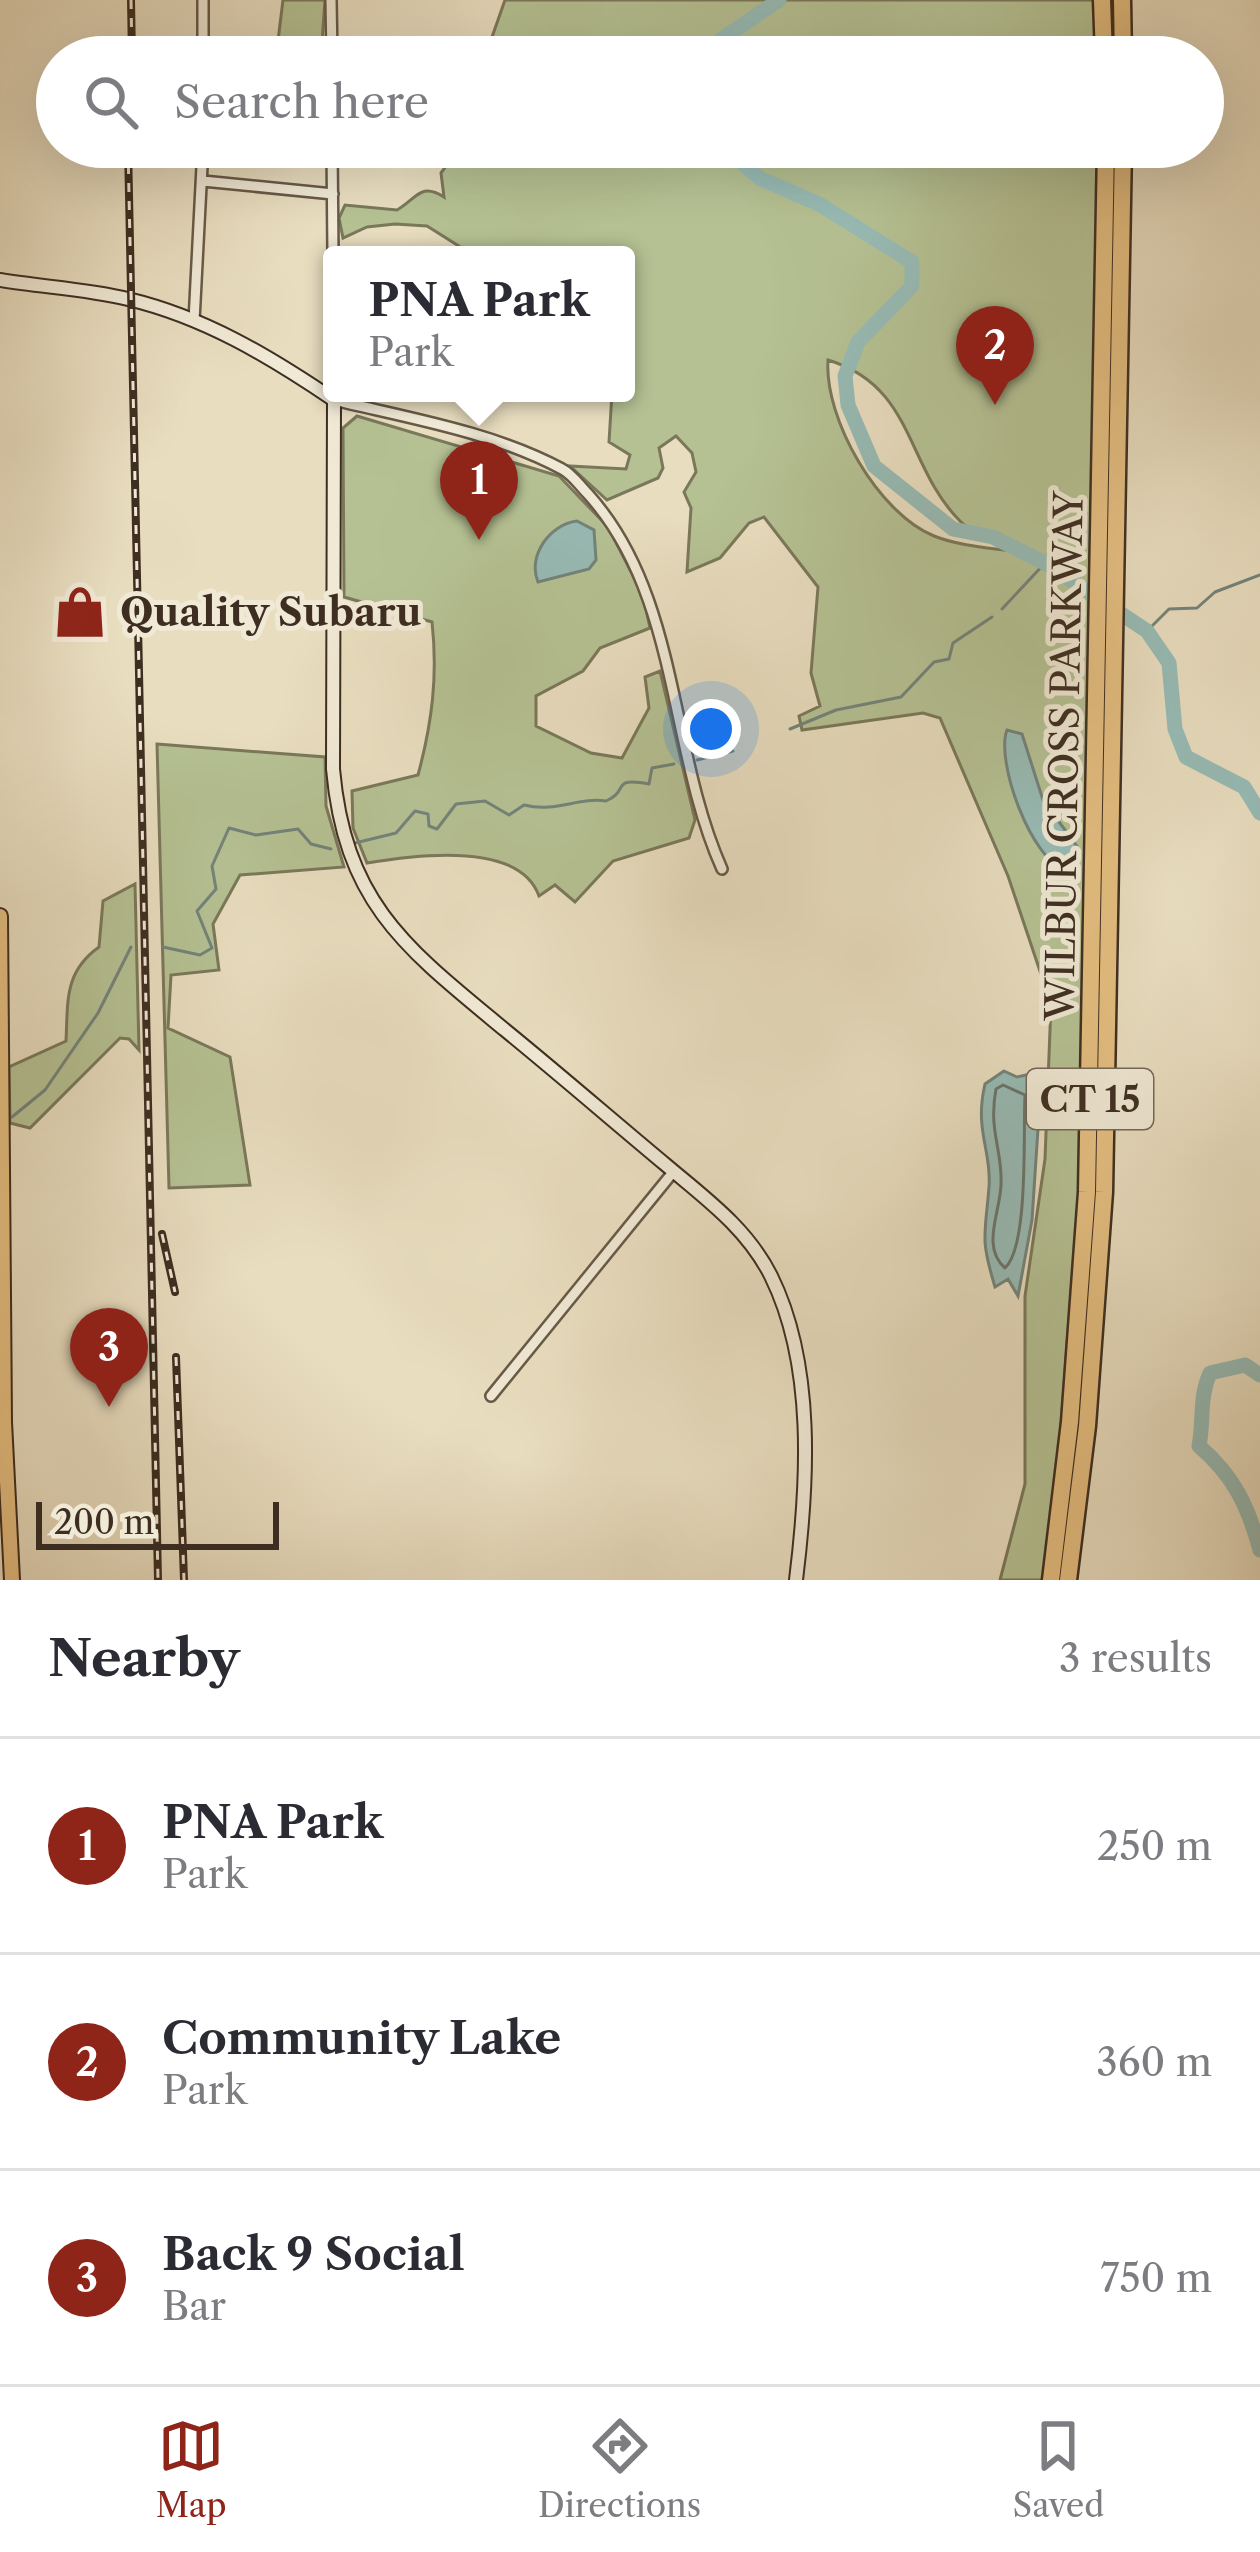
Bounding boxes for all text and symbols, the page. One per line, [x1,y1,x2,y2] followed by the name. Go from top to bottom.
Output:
[36,36,1224,168] search box
[78,69,144,135] icon: search
[174,74,429,130] text: Search here
[323,246,635,402] popup
[368,272,590,328] text: PNA Park
[956,306,1034,405] pin: 2
[368,328,453,376] text: Park
[440,441,518,540] pin: 1
[1035,489,1093,1022] street label: WILBUR CROSS PARKWAY
[51,583,109,641] shop icon: Quality Subaru
[120,588,422,636] place label: Quality Subaru
[681,699,741,759] your location
[1027,1069,1153,1129] road number: CT 15
[70,1308,148,1407] pin: 3
[36,1496,279,1549] scale bar
[54,1502,154,1543] text: 200 m
[48,1627,240,1689] text: Nearby
[1059,1634,1212,1682] text: 3 results
[162,1794,383,1850] text: PNA Park
[78,1822,96,1870] text: 1
[1097,1822,1212,1870] text: 250 m
[162,1850,247,1898] text: Park
[162,2010,561,2066] text: Community Lake
[75,2038,99,2086] text: 2
[1096,2038,1212,2086] text: 360 m
[162,2066,247,2114] text: Park
[162,2226,465,2282] text: Back 9 Social
[76,2254,98,2302] text: 3
[1100,2254,1212,2302] text: 750 m
[162,2282,226,2330] text: Bar
[156,2413,227,2526] tab: Map
[538,2413,701,2526] tab: Directions
[1013,2413,1104,2526] tab: Saved

